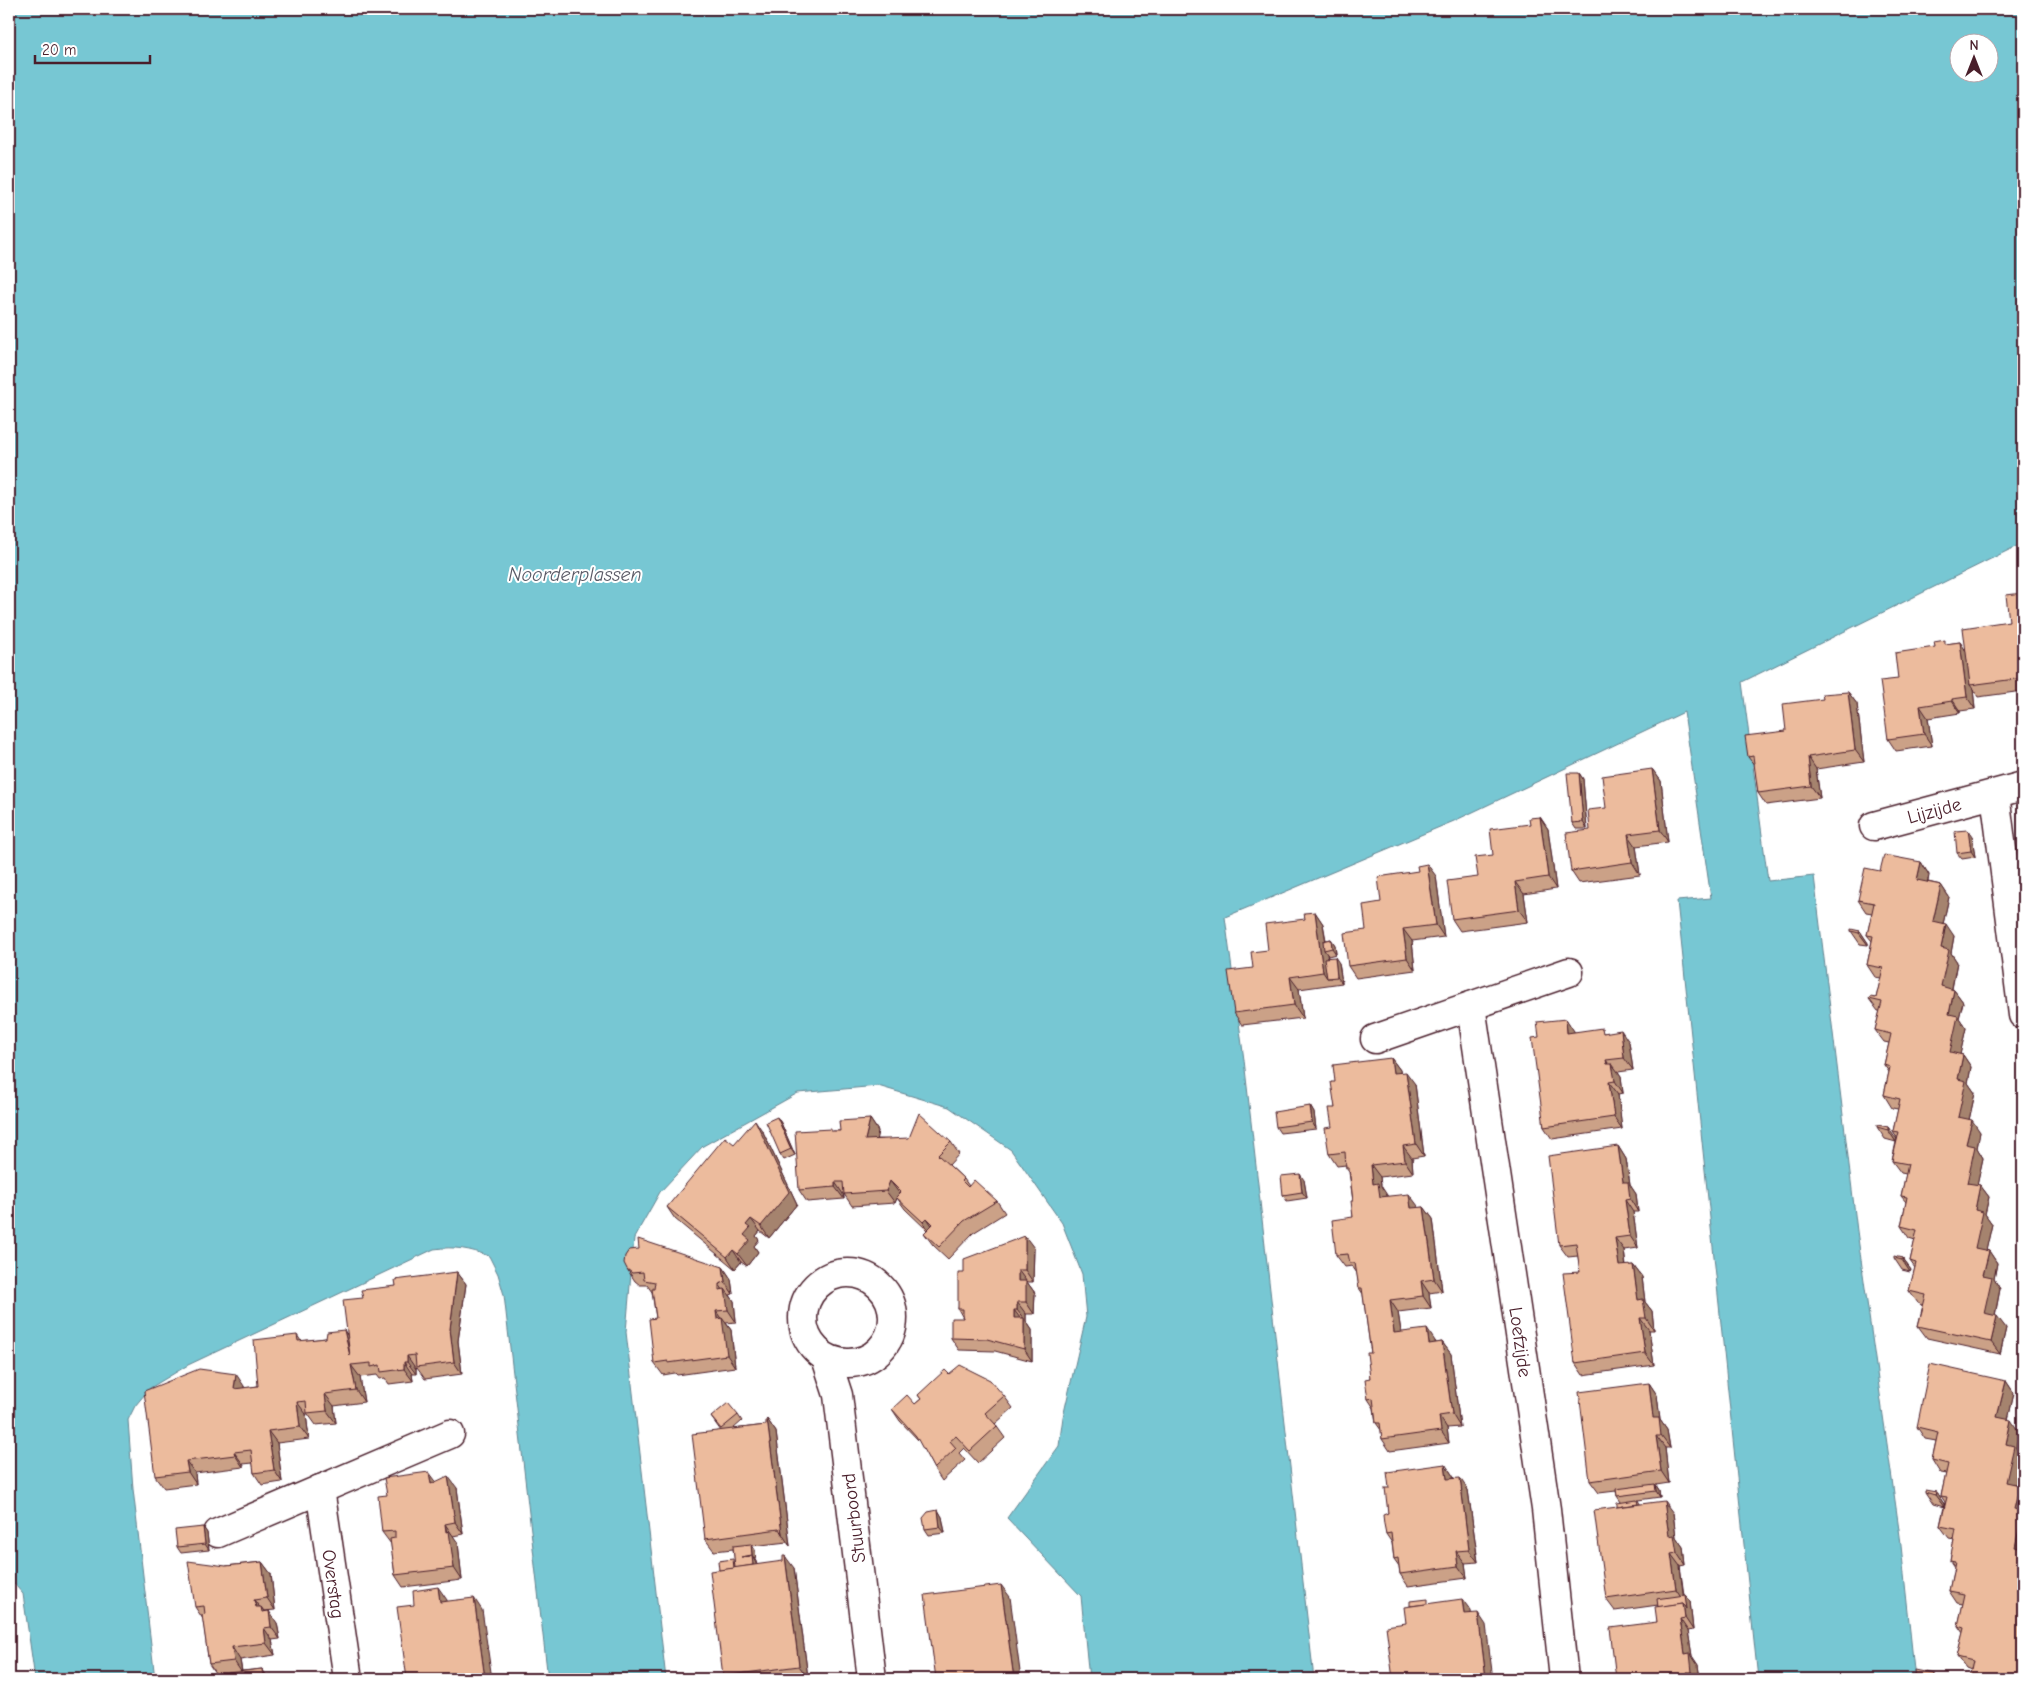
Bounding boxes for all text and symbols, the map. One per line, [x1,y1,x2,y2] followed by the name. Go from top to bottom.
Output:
[35,32,150,64] scale bar
[1950,32,2000,82] north arrow
[1969,37,1979,54] text: N
[42,41,76,59] text: 20 m
[508,563,642,586] water label: Noorderplassen
[1905,793,1964,829] street label: Lijzijde
[1504,1306,1536,1379] street label: Loefzijde
[838,1472,870,1564] street label: Stuurboord
[317,1548,349,1620] street label: Overstag

